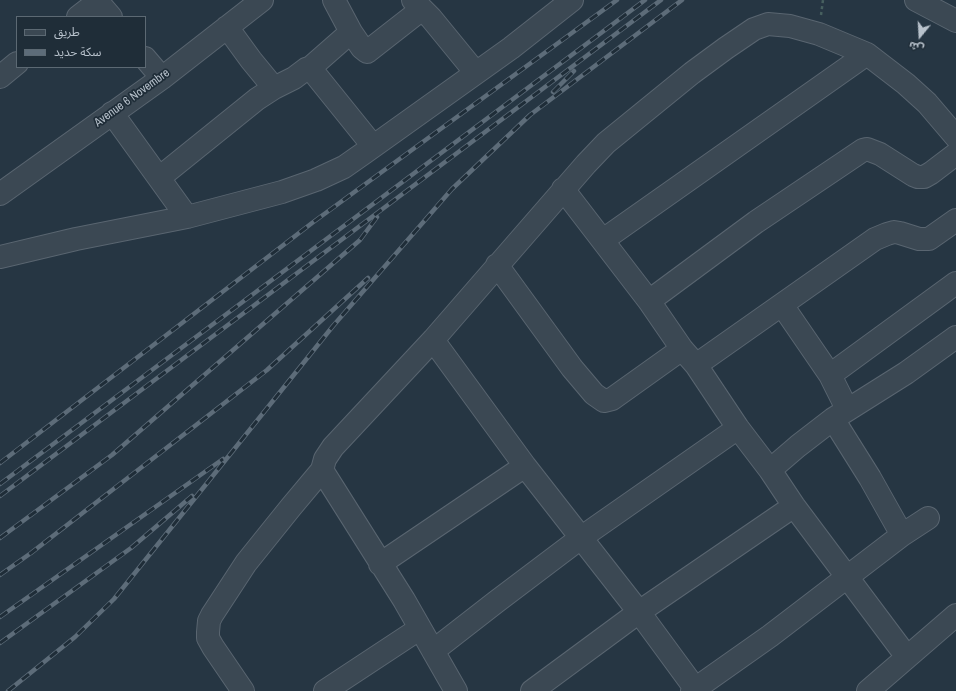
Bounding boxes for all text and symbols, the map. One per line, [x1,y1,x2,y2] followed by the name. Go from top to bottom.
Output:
[16,16,146,68] legend
[900,16,940,56] north arrow
[54,24,80,40] text: طريق
[907,38,926,56] text: ش
[54,44,102,60] text: سكة حديد
[92,66,172,130] street label: Avenue 6 Novembre

